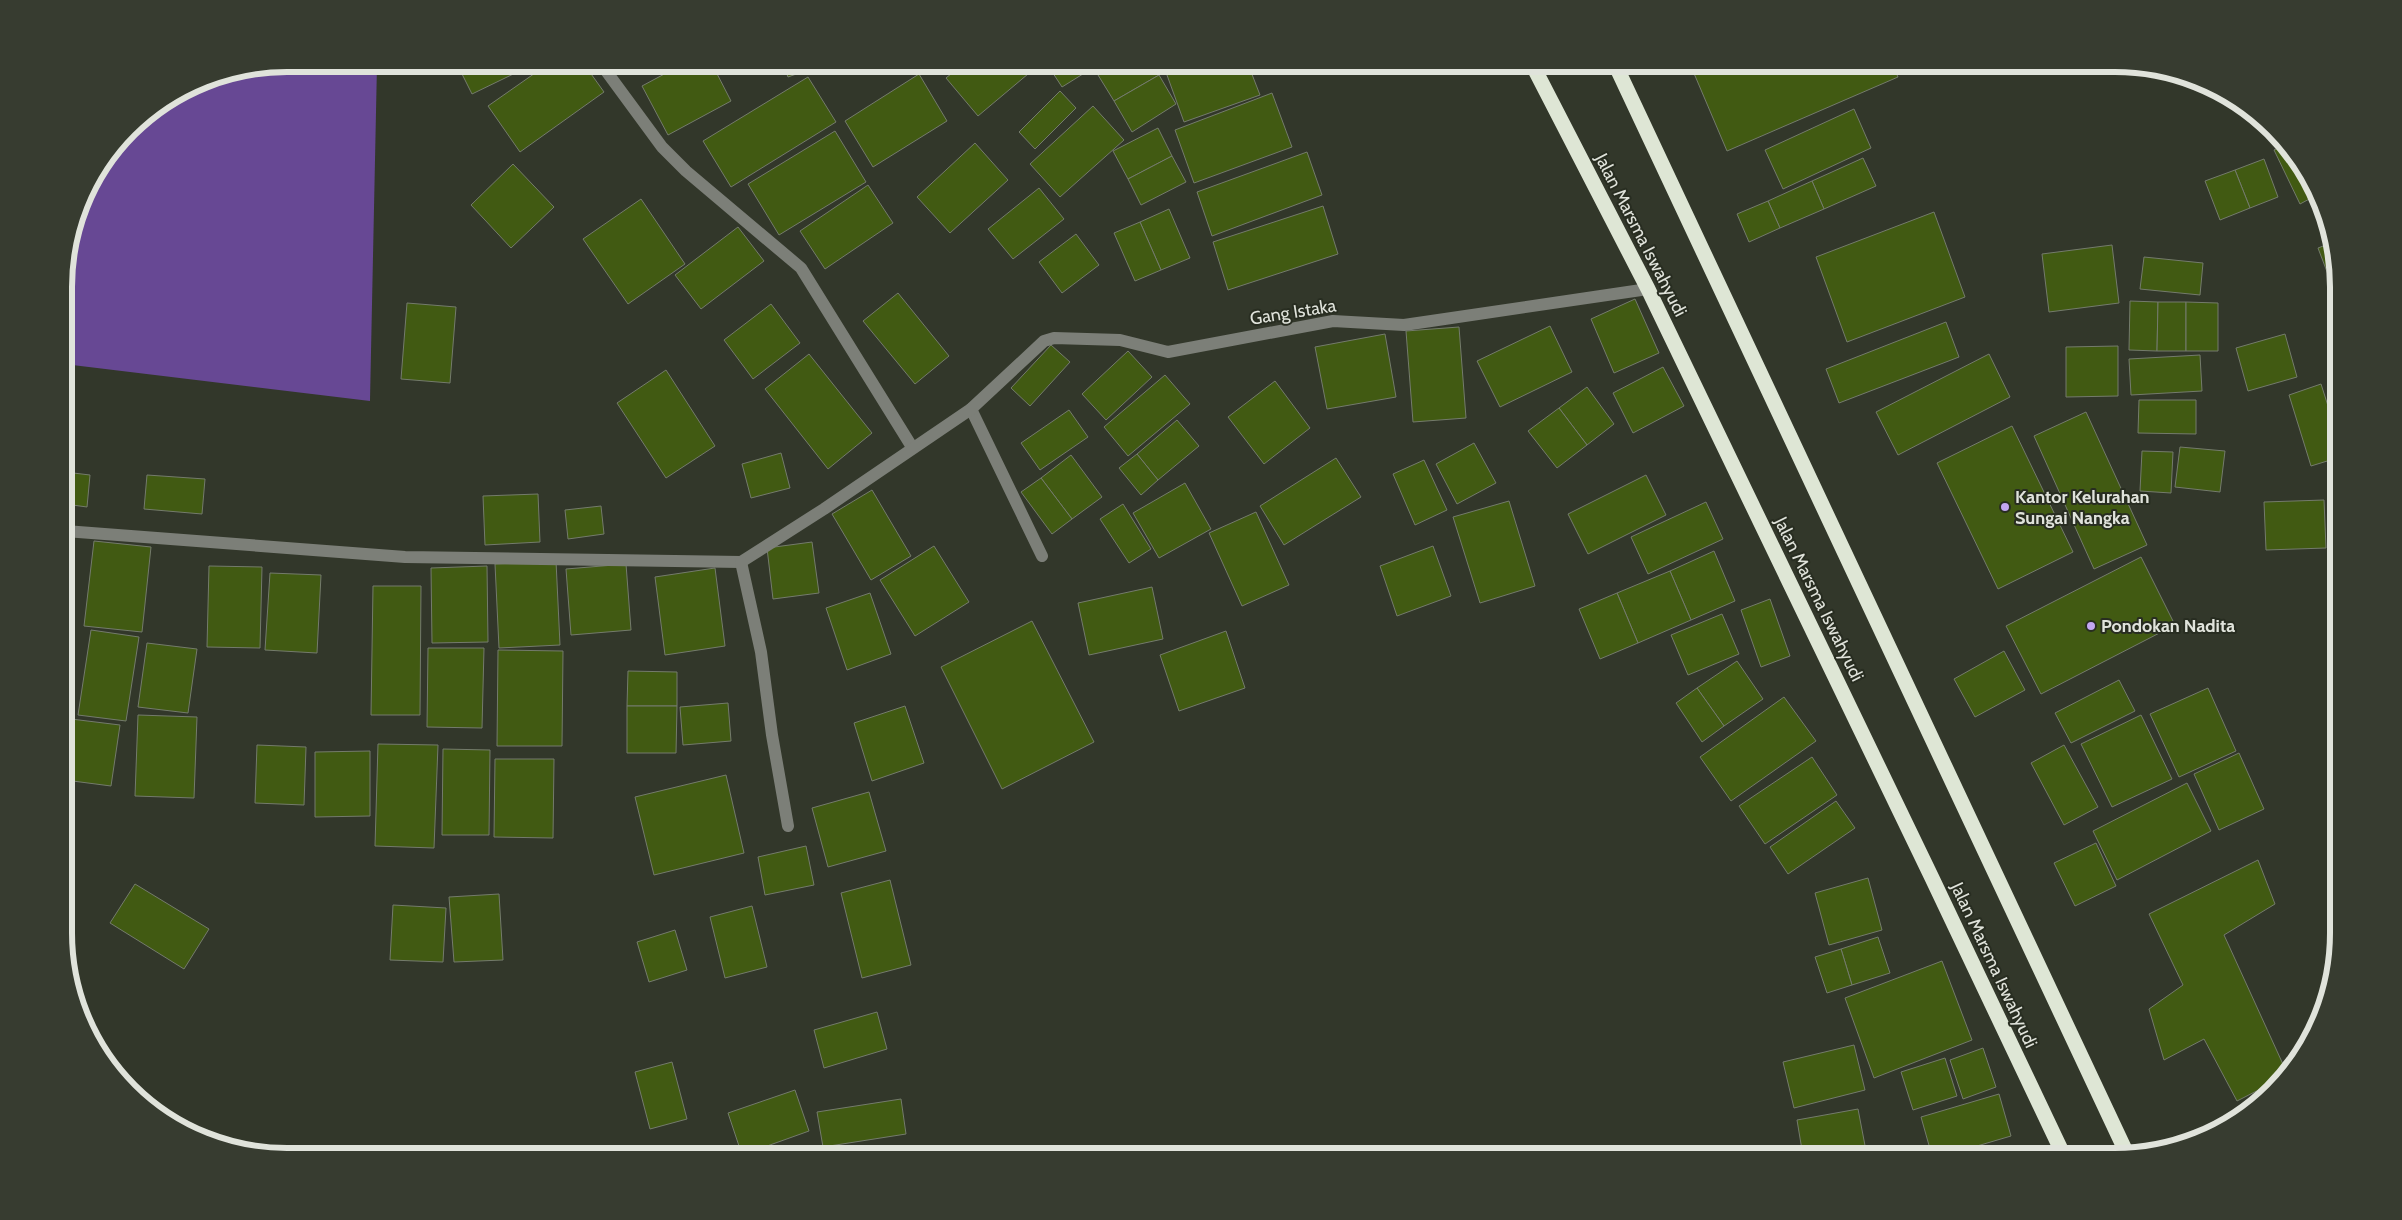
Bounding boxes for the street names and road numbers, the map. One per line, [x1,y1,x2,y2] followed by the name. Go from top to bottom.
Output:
[1590,149,1692,320] street label: Jalan Marsma Iswahyudi
[1248,294,1338,330] street label: Gang Istaka
[1769,512,1868,685] street label: Jalan Marsma Iswahyudi
[1946,878,2042,1051] street label: Jalan Marsma Iswahyudi

